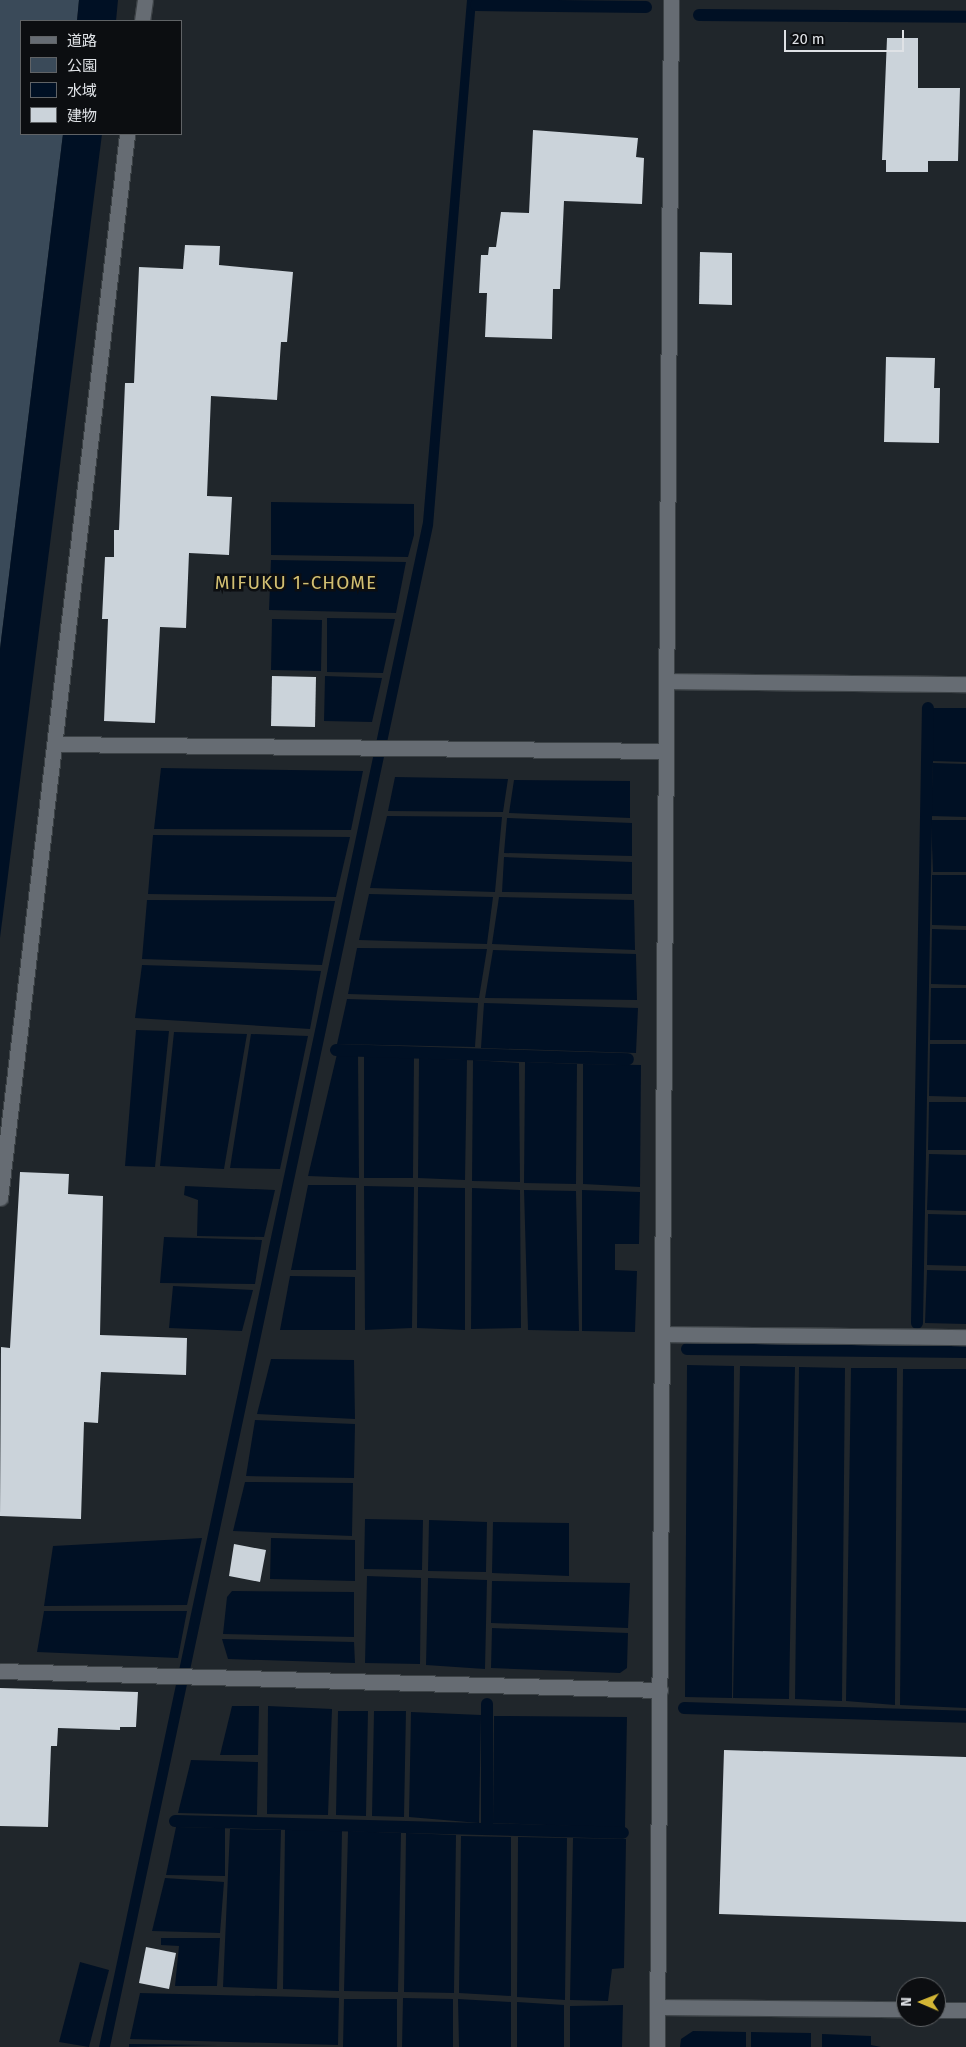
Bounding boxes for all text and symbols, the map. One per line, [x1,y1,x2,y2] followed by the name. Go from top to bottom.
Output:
[20,20,182,135] legend
[786,20,906,52] scale bar
[792,30,825,48] text: 20 m
[67,32,97,50] text: 道路
[67,57,97,75] text: 公園
[67,82,97,100] text: 水域
[67,107,97,125] text: 建物
[213,572,379,594] district label: MIFUKU 1-CHOME
[896,1977,946,2027] north arrow
[898,1997,915,2007] text: N

